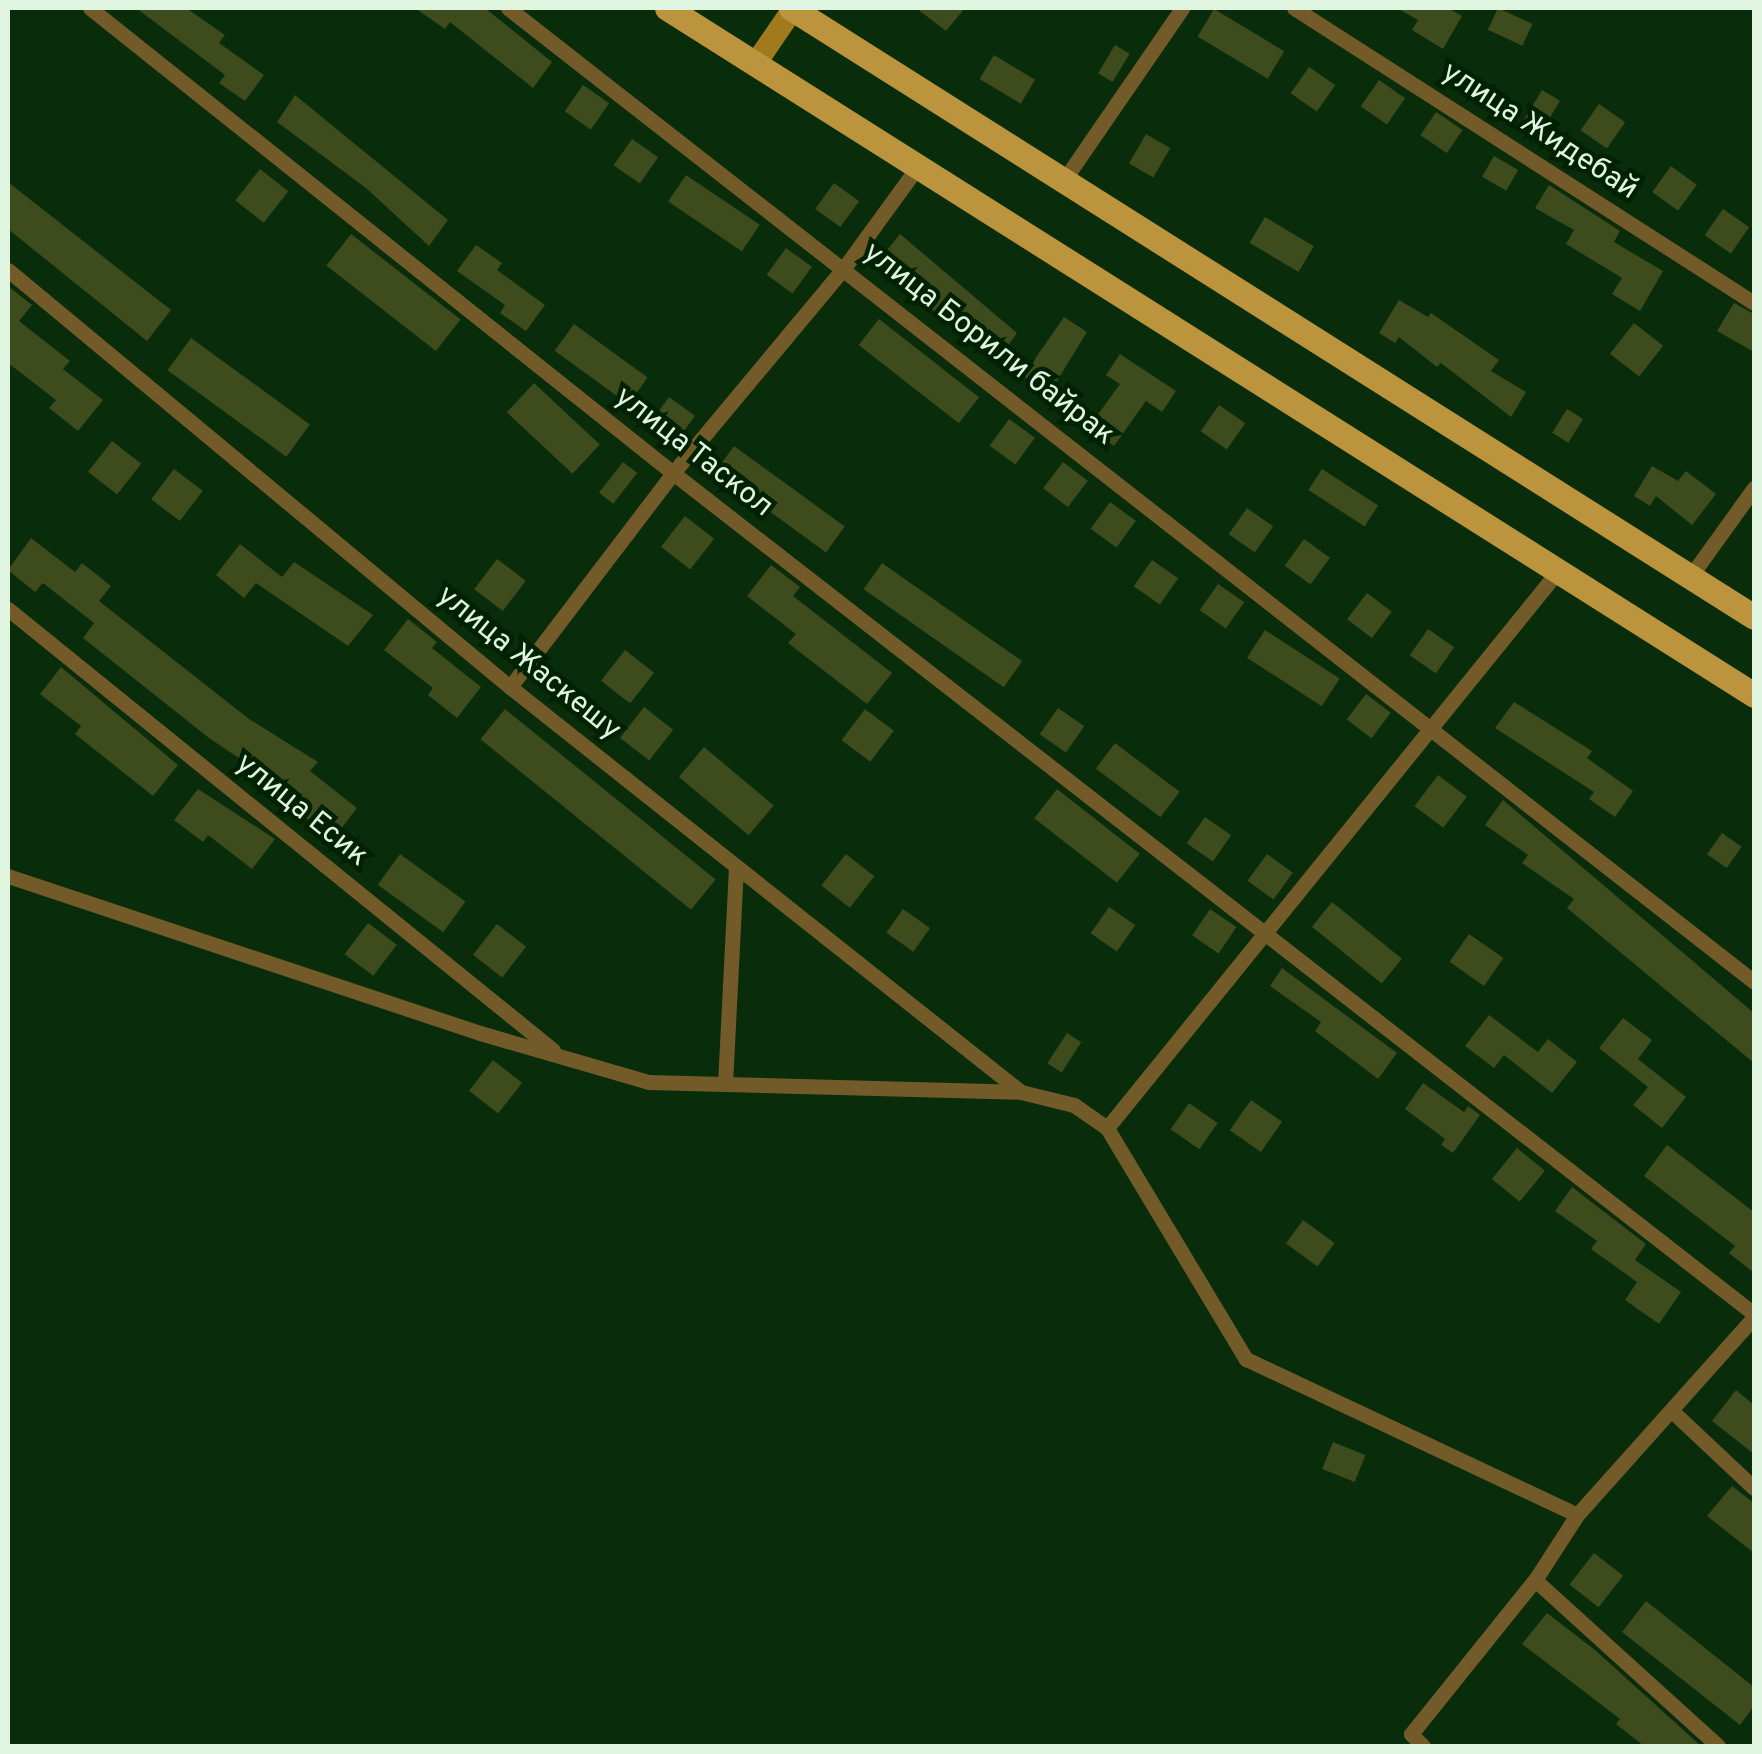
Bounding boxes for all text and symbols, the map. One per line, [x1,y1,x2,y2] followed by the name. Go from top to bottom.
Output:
[1434,55,1644,209] street label: улица Жидебай
[855,236,1121,454] street label: улица Борили байрак
[606,380,780,526] street label: улица Таскол
[429,579,627,749] street label: улица Жаскешу
[227,747,375,875] street label: улица Есик

